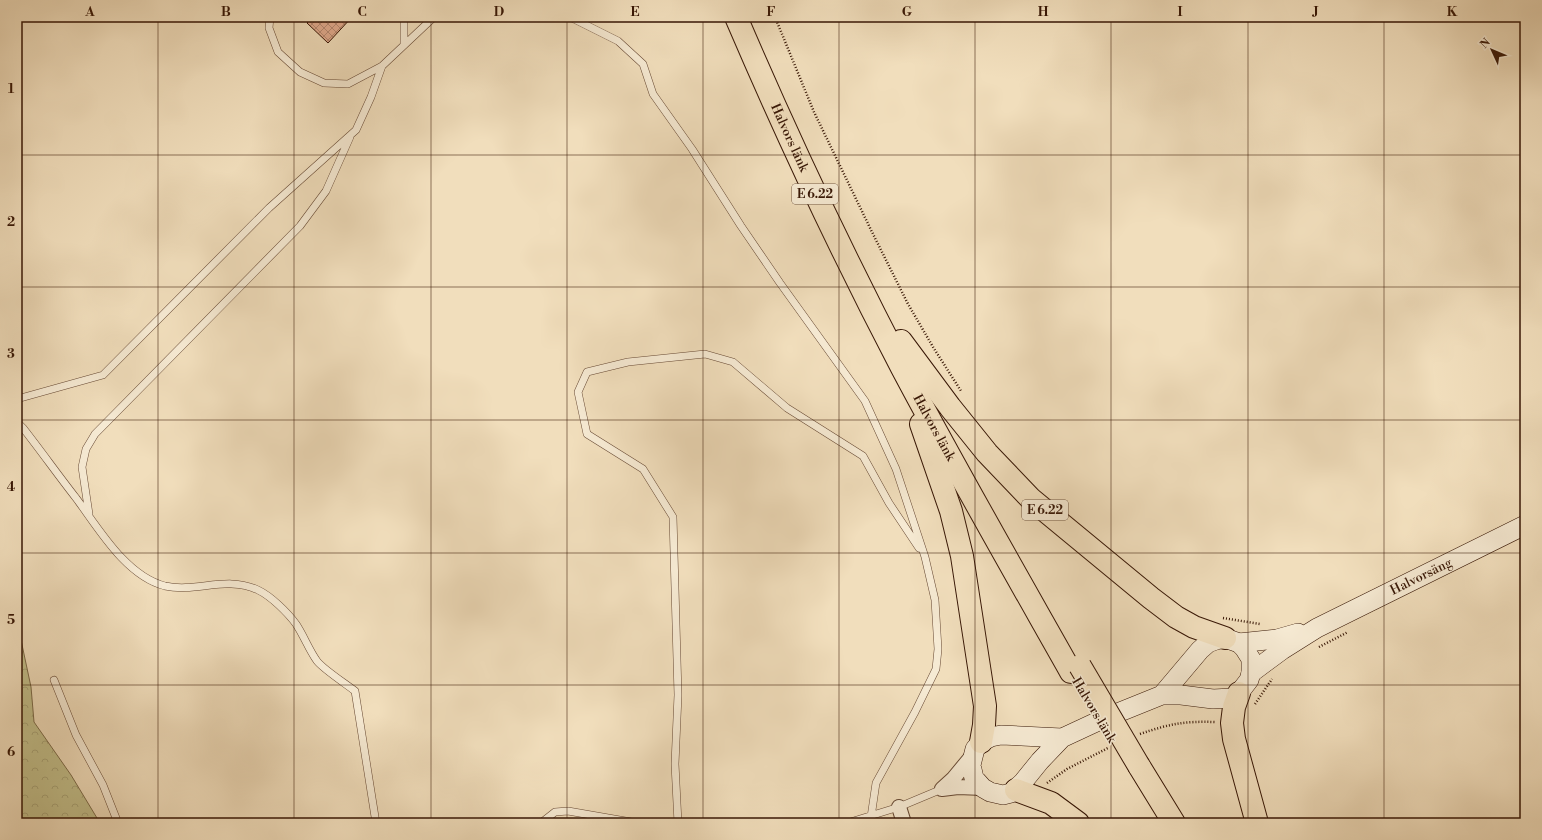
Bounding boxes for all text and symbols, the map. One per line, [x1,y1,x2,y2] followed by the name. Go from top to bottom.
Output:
[84,4,95,20] text: A
[221,4,231,20] text: B
[357,4,367,20] text: C
[494,4,504,20] text: D
[630,4,640,20] text: E
[766,4,776,20] text: F
[902,4,913,20] text: G
[1038,4,1049,20] text: H
[1177,4,1183,20] text: I
[1311,4,1319,20] text: J
[1447,4,1458,20] text: K
[1472,30,1512,70] north arrow
[1477,36,1494,52] text: N
[8,81,15,97] text: 1
[767,101,813,175] street label: Halvors länk
[792,184,838,204] road number: E 6.22
[7,214,15,230] text: 2
[7,346,15,362] text: 3
[909,391,959,465] street label: Halvors länk
[7,479,16,495] text: 4
[1022,500,1068,520] road number: E 6.22
[1388,554,1455,598] street label: Halvorsäng
[7,612,15,628] text: 5
[1068,674,1120,747] street label: Halvors länk
[7,744,15,760] text: 6

